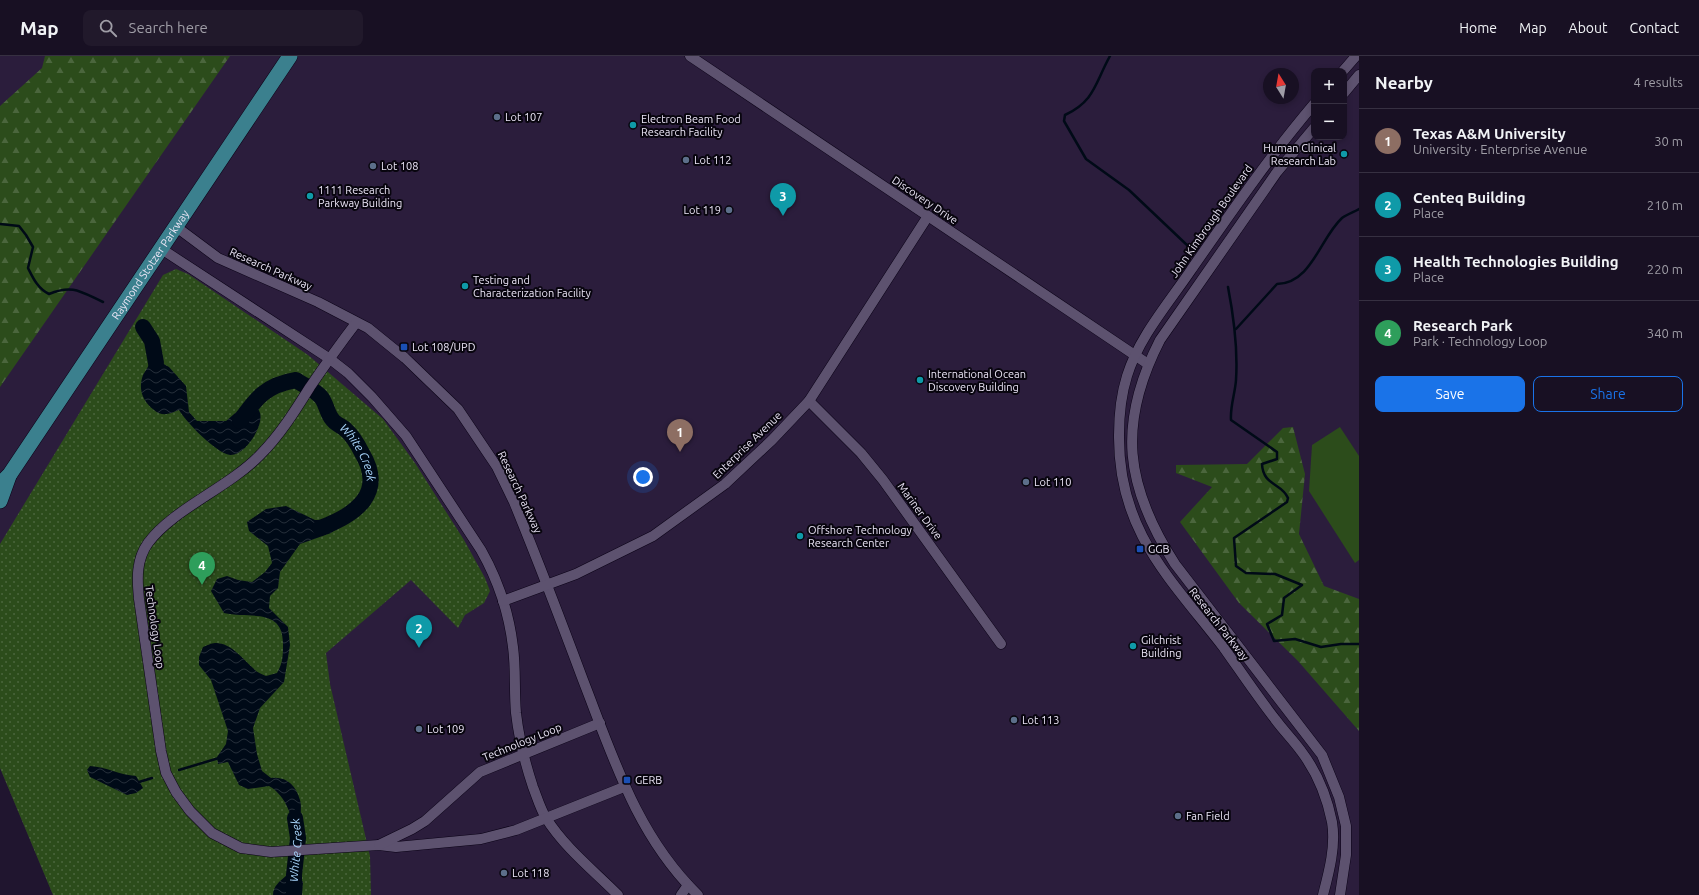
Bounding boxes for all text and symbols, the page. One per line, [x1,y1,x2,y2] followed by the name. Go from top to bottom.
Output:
[83,10,363,46] search box
[20,17,59,39] text: Map
[97,17,119,39] icon: search
[129,19,208,36] text: Search here
[1459,20,1497,36] text: Home
[1519,20,1547,36] text: Map
[1569,20,1608,36] text: About
[1630,20,1679,36] text: Contact
[1263,68,1299,104] north arrow
[1311,68,1347,140] map controls
[1311,68,1347,104] button: +
[1375,73,1433,92] text: Nearby
[1633,75,1683,89] text: 4 results
[1311,104,1347,140] button: −
[505,111,543,123] place label: Lot 107
[492,112,502,122] marker: Lot 107
[641,113,741,138] place label: Electron Beam Food Research Facility
[628,120,638,130] marker: Electron Beam Food Research Facility
[1413,125,1566,142] text: Texas A&M University
[1384,134,1392,148] text: 1
[1654,134,1683,148] text: 30 m
[1263,142,1336,167] place label: Human Clinical Research Lab
[1413,142,1587,156] text: University · Enterprise Avenue
[1339,149,1349,159] marker: Human Clinical Research Lab
[694,154,732,166] place label: Lot 112
[681,155,691,165] marker: Lot 112
[381,160,419,172] place label: Lot 108
[368,161,378,171] marker: Lot 108
[1167,162,1255,280] street label: John Kimbrough Boulevard
[890,174,960,226] street label: Discovery Drive
[770,183,796,216] pin: 3
[318,184,402,209] place label: 1111 Research Parkway Building
[1413,189,1525,206] text: Centeq Building
[305,191,315,201] marker: 1111 Research Parkway Building
[1384,198,1392,212] text: 2
[1647,198,1683,212] text: 210 m
[684,204,721,216] place label: Lot 119
[724,205,734,215] marker: Lot 119
[1413,206,1444,220] text: Place
[109,207,191,322] street label: Raymond Stotzer Parkway
[228,245,315,293] street label: Research Parkway
[1413,253,1619,270] text: Health Technologies Building
[1384,262,1392,276] text: 3
[1647,262,1683,276] text: 220 m
[1413,270,1444,284] text: Place
[473,274,591,299] place label: Testing and Characterization Facility
[460,281,470,291] marker: Testing and Characterization Facility
[1413,317,1513,334] text: Research Park
[1384,326,1392,340] text: 4
[1647,326,1683,340] text: 340 m
[1413,334,1547,348] text: Park · Technology Loop
[412,341,476,353] place label: Lot 108/UPD
[399,342,409,352] marker: Lot 108/UPD
[928,368,1026,393] place label: International Ocean Discovery Building
[915,375,925,385] marker: International Ocean Discovery Building
[1375,376,1525,412] button: Save
[1533,376,1683,412] button: Share
[710,409,784,481] street label: Enterprise Avenue
[667,419,693,452] pin: 1
[338,421,378,482] water label: White Creek
[496,449,545,535] street label: Research Parkway
[633,467,653,487] your location
[1034,476,1072,488] place label: Lot 110
[1021,477,1031,487] marker: Lot 110
[895,480,945,542] street label: Mariner Drive
[808,524,913,549] place label: Offshore Technology Research Center
[795,531,805,541] marker: Offshore Technology Research Center
[1148,543,1170,555] place label: GGB
[1135,544,1145,554] marker: GGB
[189,552,215,585] pin: 4
[143,585,167,669] street label: Technology Loop
[1187,585,1251,663] street label: Research Parkway
[406,615,432,648] pin: 2
[1141,634,1182,659] place label: Gilchrist Building
[1128,641,1138,651] marker: Gilchrist Building
[1022,714,1060,726] place label: Lot 113
[1009,715,1019,725] marker: Lot 113
[481,721,563,763] street label: Technology Loop
[427,723,465,735] place label: Lot 109
[414,724,424,734] marker: Lot 109
[635,774,662,786] place label: GERB
[622,775,632,785] marker: GERB
[1186,810,1230,822] place label: Fan Field
[1173,811,1183,821] marker: Fan Field
[287,817,304,882] water label: White Creek
[512,867,550,879] place label: Lot 118
[499,868,509,878] marker: Lot 118

